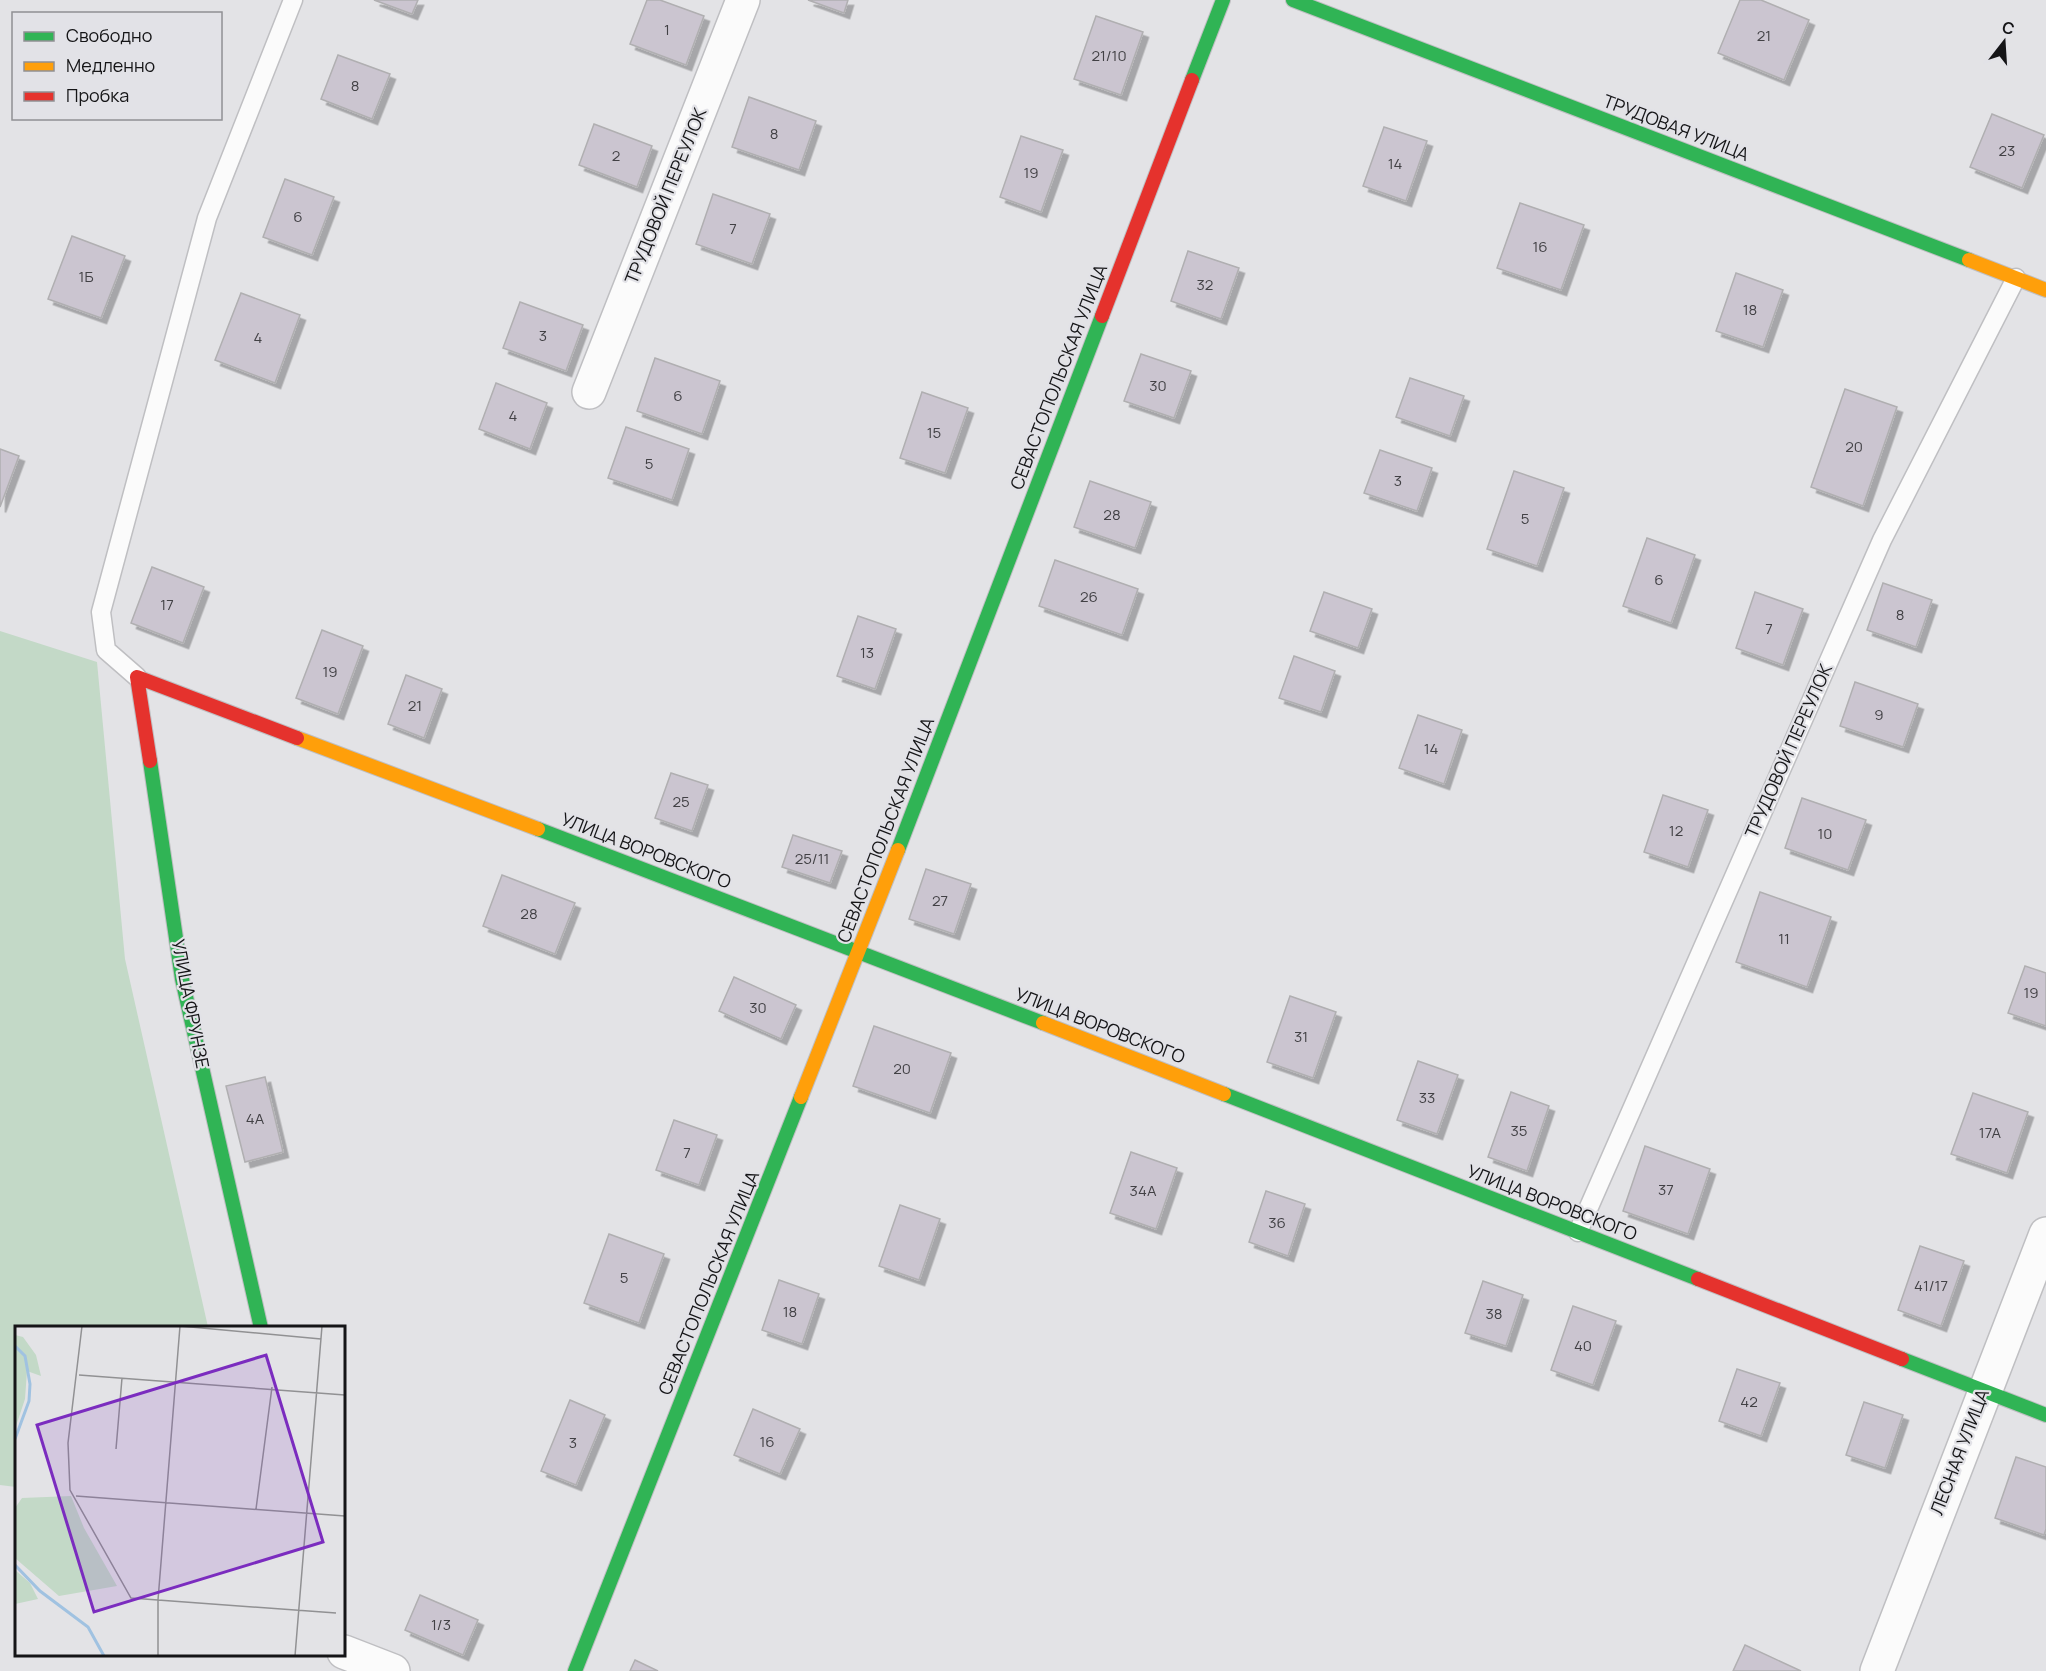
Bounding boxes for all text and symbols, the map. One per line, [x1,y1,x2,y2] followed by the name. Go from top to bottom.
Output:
[12,12,222,120] legend
[1974,12,2034,72] north arrow
[2000,15,2017,40] text: С
[664,19,670,40] house number: 1
[66,23,152,47] text: Свободно
[1757,25,1771,46] house number: 21
[1091,45,1127,66] house number: 21/10
[66,53,155,77] text: Медленно
[351,75,359,96] house number: 8
[66,83,129,107] text: Пробка
[1600,88,1753,166] street label: ТРУДОВАЯ УЛИЦА
[619,104,712,287] street label: ТРУДОВОЙ ПЕРЕУЛОК
[770,123,778,144] house number: 8
[1999,140,2015,161] house number: 23
[612,145,620,166] house number: 2
[1388,153,1402,174] house number: 14
[1023,162,1039,183] house number: 19
[293,206,303,227] house number: 6
[729,218,737,239] house number: 7
[1532,236,1548,257] house number: 16
[1004,260,1112,493] street label: СЕВАСТОПОЛЬСКАЯ УЛИЦА
[79,266,93,287] house number: 1Б
[1197,274,1213,295] house number: 32
[1743,299,1757,320] house number: 18
[539,325,547,346] house number: 3
[254,327,263,348] house number: 4
[1149,375,1167,396] house number: 30
[673,385,683,406] house number: 6
[509,405,518,426] house number: 4
[927,422,941,443] house number: 15
[1845,436,1863,457] house number: 20
[645,453,653,474] house number: 5
[1394,470,1402,491] house number: 3
[1103,504,1121,525] house number: 28
[1521,508,1529,529] house number: 5
[1654,569,1664,590] house number: 6
[1080,586,1098,607] house number: 26
[160,594,174,615] house number: 17
[1896,604,1904,625] house number: 8
[1765,618,1773,639] house number: 7
[860,642,874,663] house number: 13
[1739,660,1837,841] street label: ТРУДОВОЙ ПЕРЕУЛОК
[322,661,338,682] house number: 19
[408,695,422,716] house number: 21
[1874,704,1884,725] house number: 9
[831,713,939,946] street label: СЕВАСТОПОЛЬСКАЯ УЛИЦА
[1424,738,1438,759] house number: 14
[672,791,690,812] house number: 25
[558,807,735,894] street label: УЛИЦА ВОРОВСКОГО
[1669,820,1683,841] house number: 12
[1818,823,1833,844] house number: 10
[795,848,829,869] house number: 25/11
[932,890,948,911] house number: 27
[520,903,538,924] house number: 28
[1778,928,1790,949] house number: 11
[167,937,215,1070] street label: УЛИЦА ФРУНЗЕ
[1012,982,1189,1069] street label: УЛИЦА ВОРОВСКОГО
[2023,982,2039,1003] house number: 19
[749,997,767,1018] house number: 30
[1294,1026,1308,1047] house number: 31
[893,1058,911,1079] house number: 20
[1419,1087,1435,1108] house number: 33
[246,1108,265,1129] house number: 4А
[1511,1120,1527,1141] house number: 35
[1979,1122,2002,1143] house number: 17А
[683,1142,691,1163] house number: 7
[1464,1159,1641,1246] street label: УЛИЦА ВОРОВСКОГО
[652,1166,764,1398] street label: СЕВАСТОПОЛЬСКАЯ УЛИЦА
[1658,1179,1674,1200] house number: 37
[1130,1180,1157,1201] house number: 34А
[1268,1212,1286,1233] house number: 36
[620,1267,628,1288] house number: 5
[1914,1275,1948,1296] house number: 41/17
[783,1301,797,1322] house number: 18
[1485,1303,1503,1324] house number: 38
[15,1326,345,1656] inset map
[1574,1335,1592,1356] house number: 40
[1924,1385,1994,1518] street label: ЛЕСНАЯ УЛИЦА
[1740,1391,1758,1412] house number: 42
[759,1431,775,1452] house number: 16
[569,1432,577,1453] house number: 3
[431,1614,451,1635] house number: 1/3

